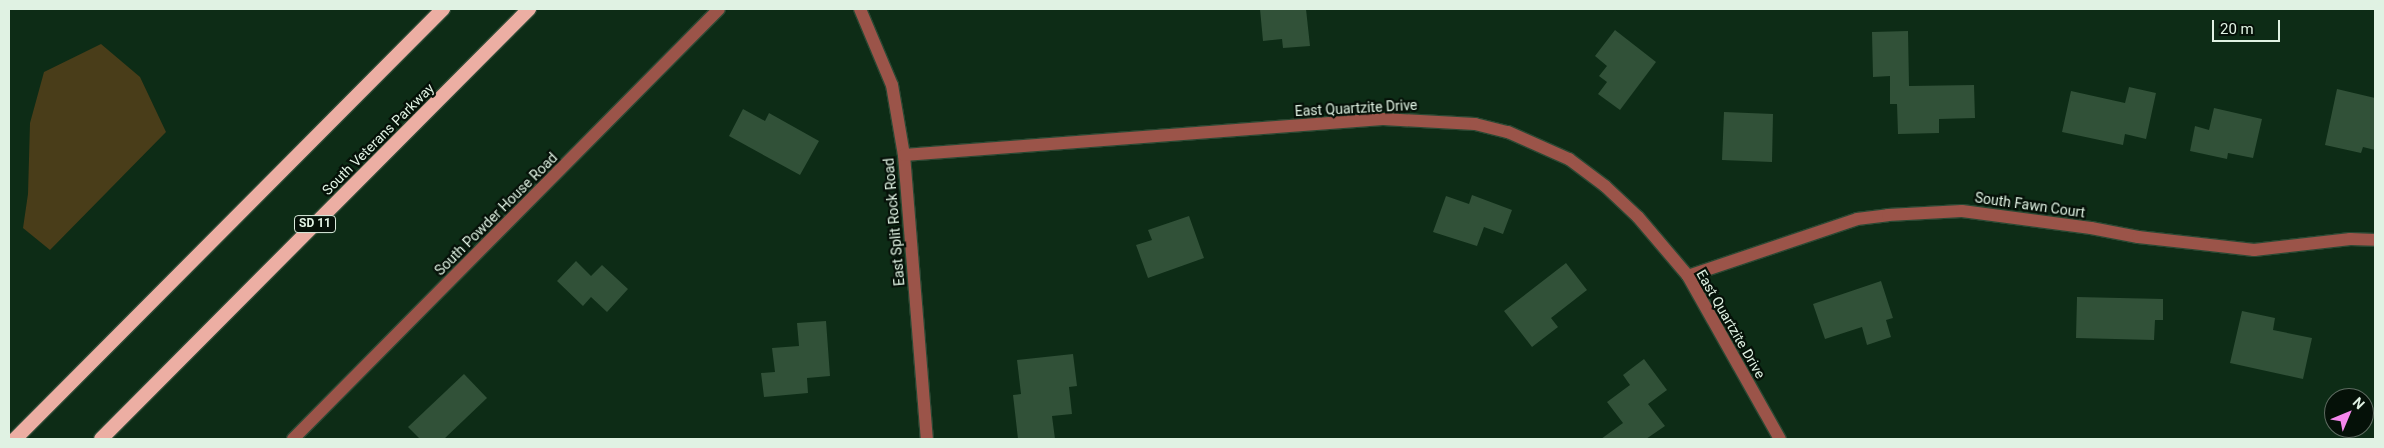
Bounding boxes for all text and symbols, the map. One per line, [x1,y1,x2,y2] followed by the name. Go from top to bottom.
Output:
[2214,10,2282,42] scale bar
[2220,20,2254,38] text: 20 m
[319,80,437,198] street label: South Veterans Parkway
[1294,96,1418,120] street label: East Quartzite Drive
[431,149,561,279] street label: South Powder House Road
[880,157,908,287] street label: East Split Rock Road
[1974,189,2086,221] street label: South Fawn Court
[294,214,336,233] road number: SD 11
[1693,267,1769,381] street label: East Quartzite Drive
[2324,388,2374,438] north arrow
[2350,394,2368,412] text: N

